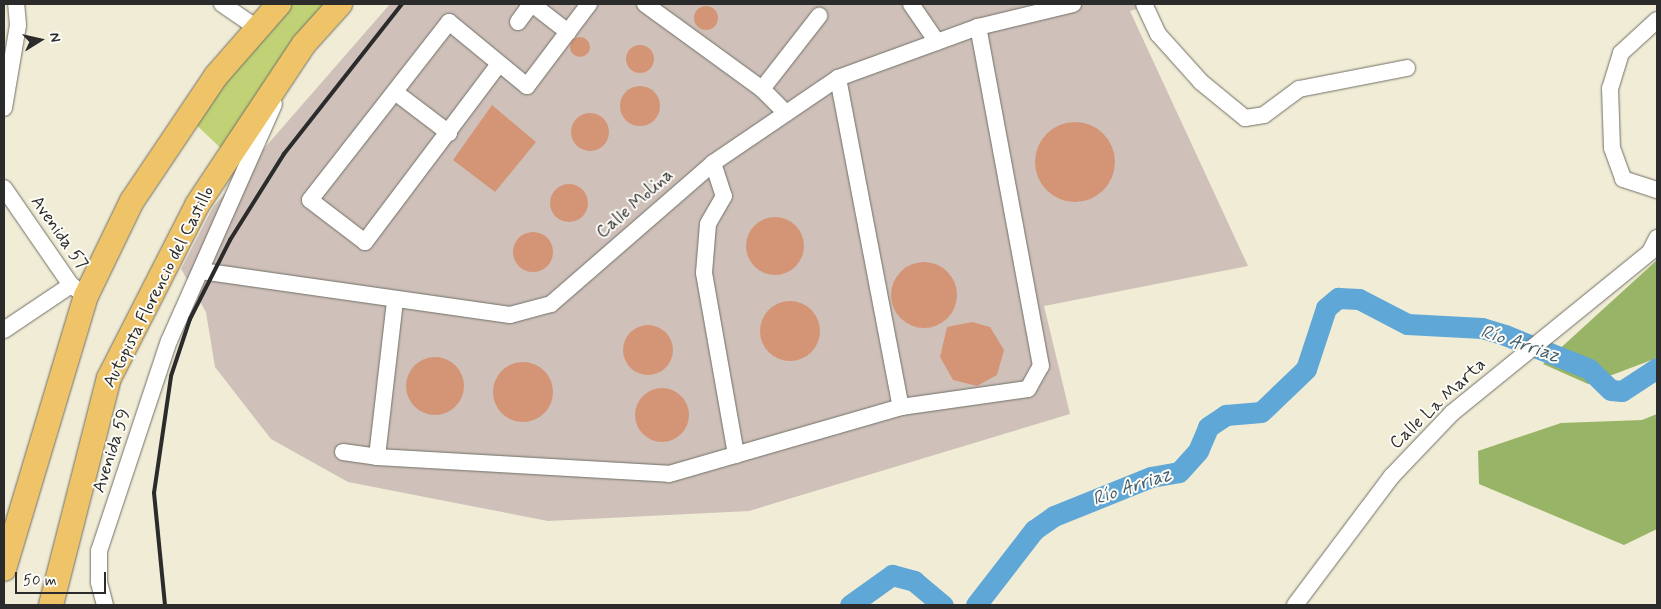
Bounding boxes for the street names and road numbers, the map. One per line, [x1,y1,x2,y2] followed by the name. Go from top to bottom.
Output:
[592,164,678,244] street label: Calle Molina
[98,181,220,393] street label: Autopista Florencio del Castillo
[26,192,92,274] street label: Avenida 57
[1387,356,1489,452] street label: Calle La Marta
[88,406,136,496] street label: Avenida 59

